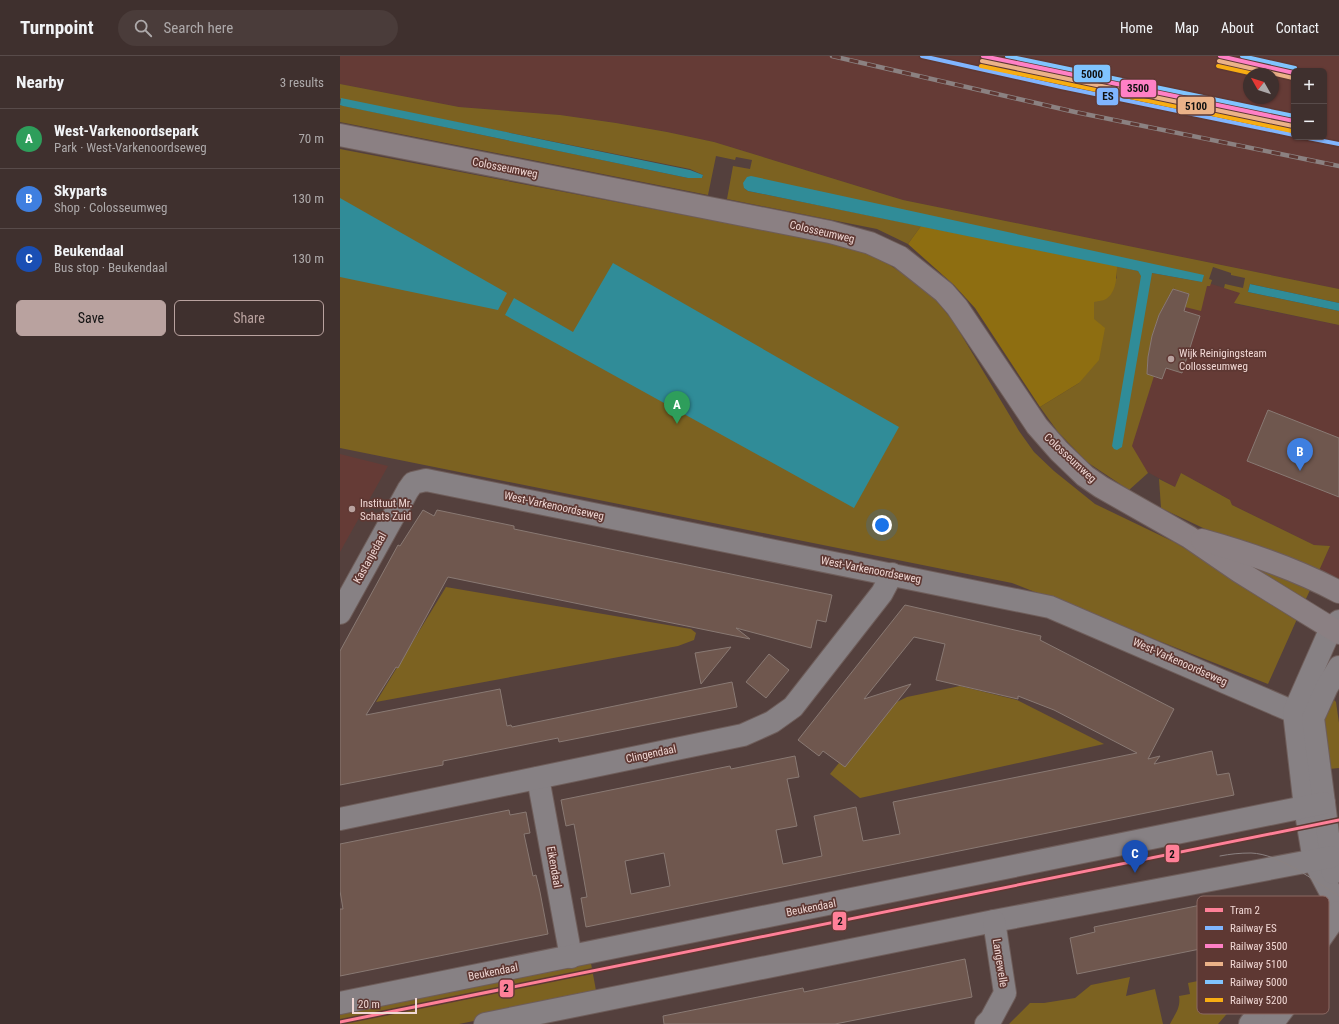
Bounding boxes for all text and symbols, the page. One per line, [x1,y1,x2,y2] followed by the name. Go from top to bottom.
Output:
[118,10,398,46] search box
[20,16,94,39] text: Turnpoint
[132,17,154,39] icon: search
[164,19,233,37] text: Search here
[1120,20,1153,36] text: Home
[1175,20,1199,36] text: Map
[1221,20,1254,36] text: About
[1276,20,1319,36] text: Contact
[1073,64,1111,83] line badge: 5000
[1081,68,1104,81] text: 5000
[1243,68,1279,104] north arrow
[1291,68,1327,140] map controls
[1291,68,1327,104] button: +
[16,72,64,92] text: Nearby
[280,75,324,90] text: 3 results
[1120,79,1157,98] line badge: 3500
[1127,82,1150,95] text: 3500
[1096,87,1119,106] line badge: ES
[1102,90,1114,103] text: ES
[1177,96,1215,115] line badge: 5100
[1185,100,1208,113] text: 5100
[1291,104,1327,140] button: −
[54,122,199,140] text: West-Varkenoordsepark
[25,131,33,146] text: A
[298,131,324,146] text: 70 m
[54,140,207,155] text: Park · West-Varkenoordseweg
[471,155,539,181] street label: Colosseumweg
[54,182,107,200] text: Skyparts
[25,191,33,206] text: B
[292,191,324,206] text: 130 m
[54,200,167,215] text: Shop · Colosseumweg
[788,218,856,246] street label: Colosseumweg
[54,242,124,260] text: Beukendaal
[25,251,33,266] text: C
[292,251,324,266] text: 130 m
[54,260,168,275] text: Bus stop · Beukendaal
[16,300,166,336] button: Save
[174,300,324,336] button: Share
[1179,347,1267,373] place label: Wijk Reinigingsteam Collosseumweg
[1166,354,1176,364] marker: Wijk Reinigingsteam Collosseumweg
[664,391,690,424] pin: A
[1041,431,1099,485] street label: Colosseumweg
[1287,438,1313,471] pin: B
[503,489,605,523] street label: West-Varkenoordseweg
[360,497,413,523] place label: Instituut Mr. Schats Zuid
[347,504,357,514] marker: Instituut Mr. Schats Zuid
[872,515,892,535] your location
[351,530,389,586] street label: Kastanjedaal
[820,554,922,586] street label: West-Varkenoordseweg
[1131,635,1229,689] street label: West-Varkenoordseweg
[625,742,677,766] street label: Clingendaal
[1122,840,1148,873] pin: C
[1165,844,1180,863] line badge: 2
[544,845,564,889] street label: Eikendaal
[1169,848,1175,861] text: 2
[1197,896,1329,1014] legend
[785,897,837,919] street label: Beukendaal
[1230,904,1260,917] text: Tram 2
[832,911,847,931] line badge: 2
[837,915,843,928] text: 2
[1230,922,1277,935] text: Railway ES
[990,938,1010,988] street label: Langewelle
[1230,940,1287,953] text: Railway 3500
[1230,958,1287,971] text: Railway 5100
[467,961,519,983] street label: Beukendaal
[1230,976,1287,989] text: Railway 5000
[499,979,514,998] line badge: 2
[503,982,509,995] text: 2
[1230,994,1287,1007] text: Railway 5200
[352,996,417,1015] scale bar
[358,998,380,1011] text: 20 m

